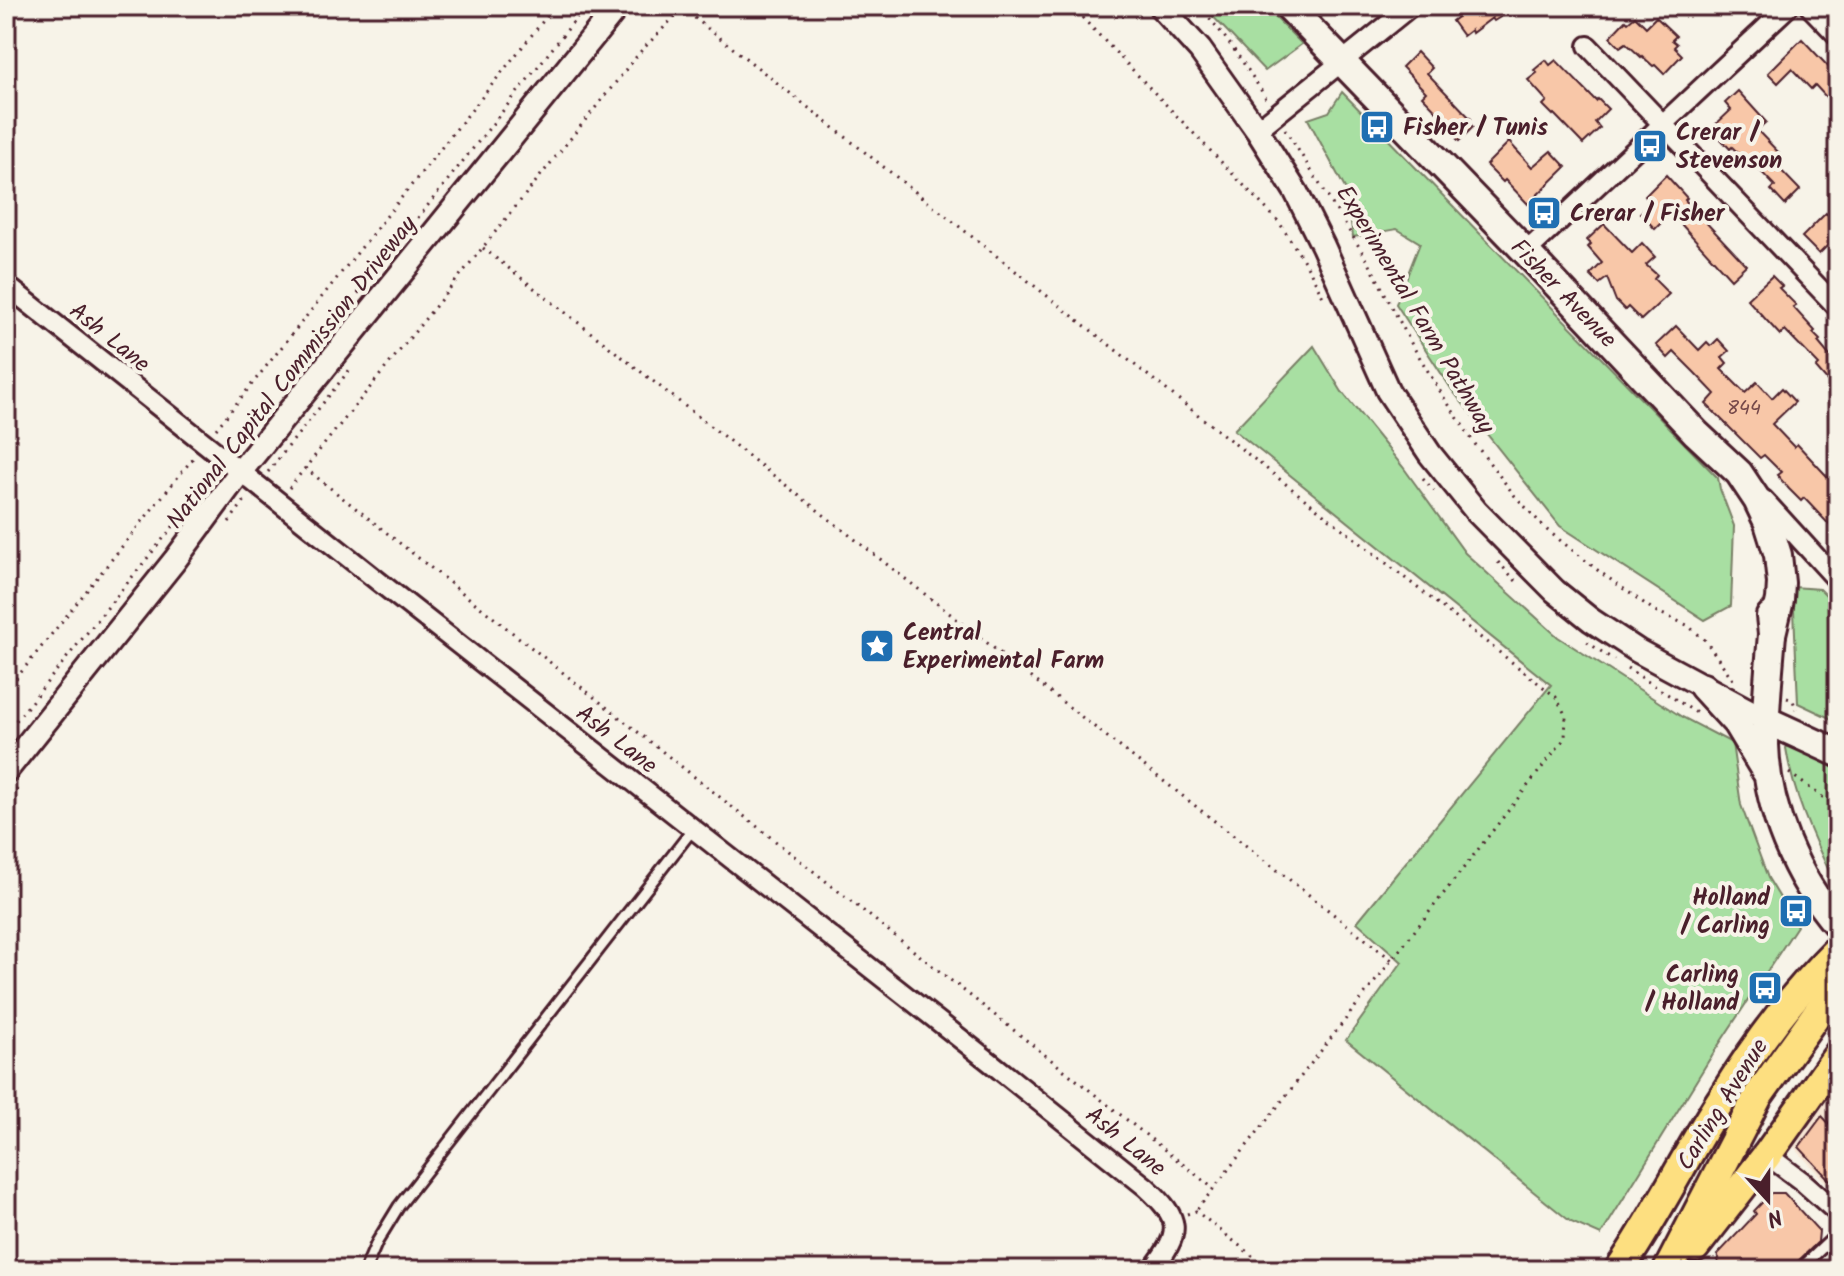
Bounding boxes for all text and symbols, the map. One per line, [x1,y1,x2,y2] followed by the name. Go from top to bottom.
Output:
[1358,108,1396,146] bus stop icon: Fisher / Tunis
[1403,109,1548,148] place label: Fisher / Tunis
[1676,114,1782,181] place label: Crerar / Stevenson
[1631,127,1669,165] bus stop icon: Crerar / Stevenson
[1325,178,1505,442] street label: Experimental Farm Pathway
[1525,194,1563,232] bus stop icon: Crerar / Fisher
[1570,195,1726,234] place label: Crerar / Fisher
[157,207,428,538] street label: National Capital Commission Driveway
[1500,230,1626,358] street label: Fisher Avenue
[60,293,158,383] street label: Ash Lane
[1727,393,1761,425] house number: 844
[903,614,1104,681] place label: Central Experimental Farm
[858,627,896,665] place icon: Central Experimental Farm
[567,695,666,785] street label: Ash Lane
[1680,879,1771,946] place label: Holland / Carling
[1777,892,1815,930] bus stop icon: Holland / Carling
[1644,956,1740,1023] place label: Carling / Holland
[1746,969,1784,1007] bus stop icon: Carling / Holland
[1667,1031,1780,1179] street label: Carling Avenue
[1076,1097,1174,1187] street label: Ash Lane
[1728,1160,1808,1240] north arrow
[1761,1198,1787,1235] text: N

